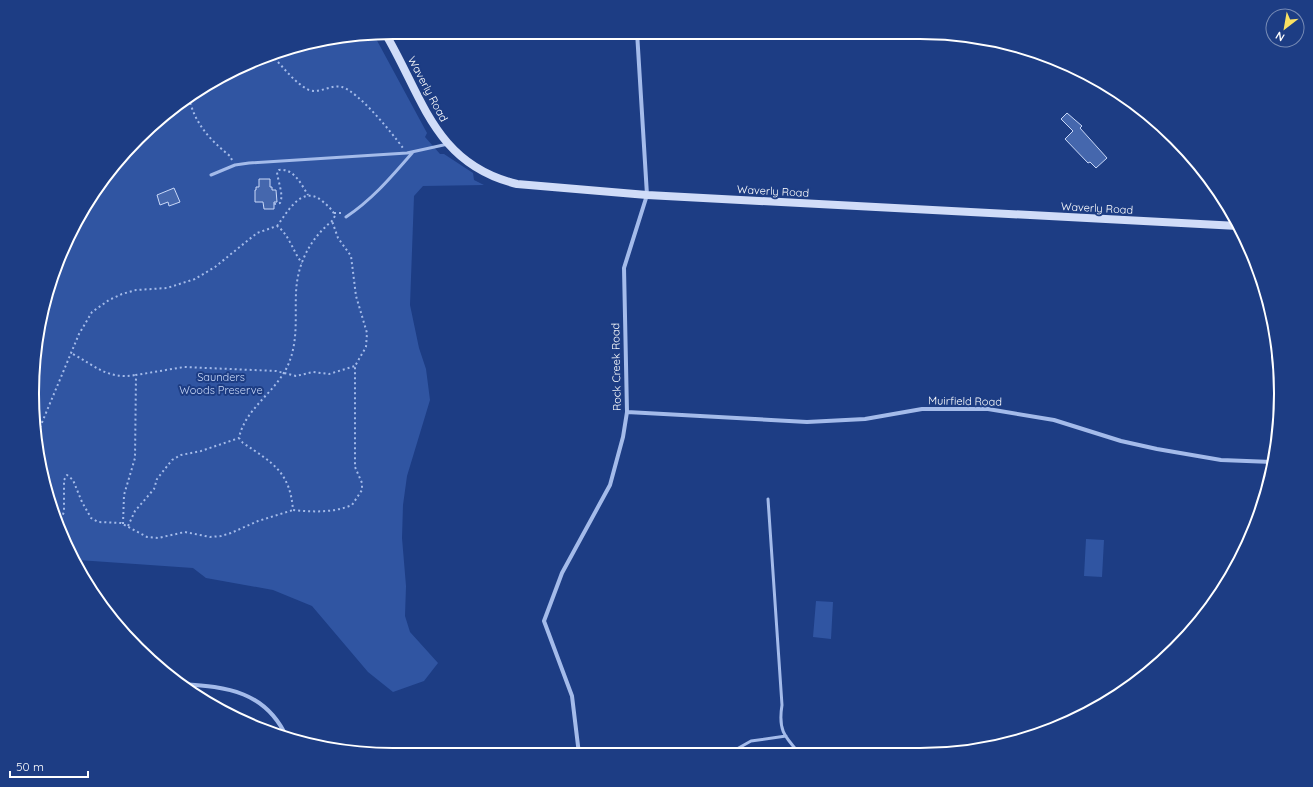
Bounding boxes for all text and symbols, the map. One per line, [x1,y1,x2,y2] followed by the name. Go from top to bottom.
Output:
[1265,8,1305,48] north arrow
[1273,28,1287,45] text: N
[405,54,451,124] street label: Waverly Road
[737,182,809,200] street label: Waverly Road
[1061,199,1133,217] street label: Waverly Road
[608,323,624,411] street label: Rock Creek Road
[179,370,263,397] park label: Saunders Woods Preserve
[928,393,1002,409] street label: Muirfield Road
[10,753,88,779] scale bar
[16,759,44,774] text: 50 m

